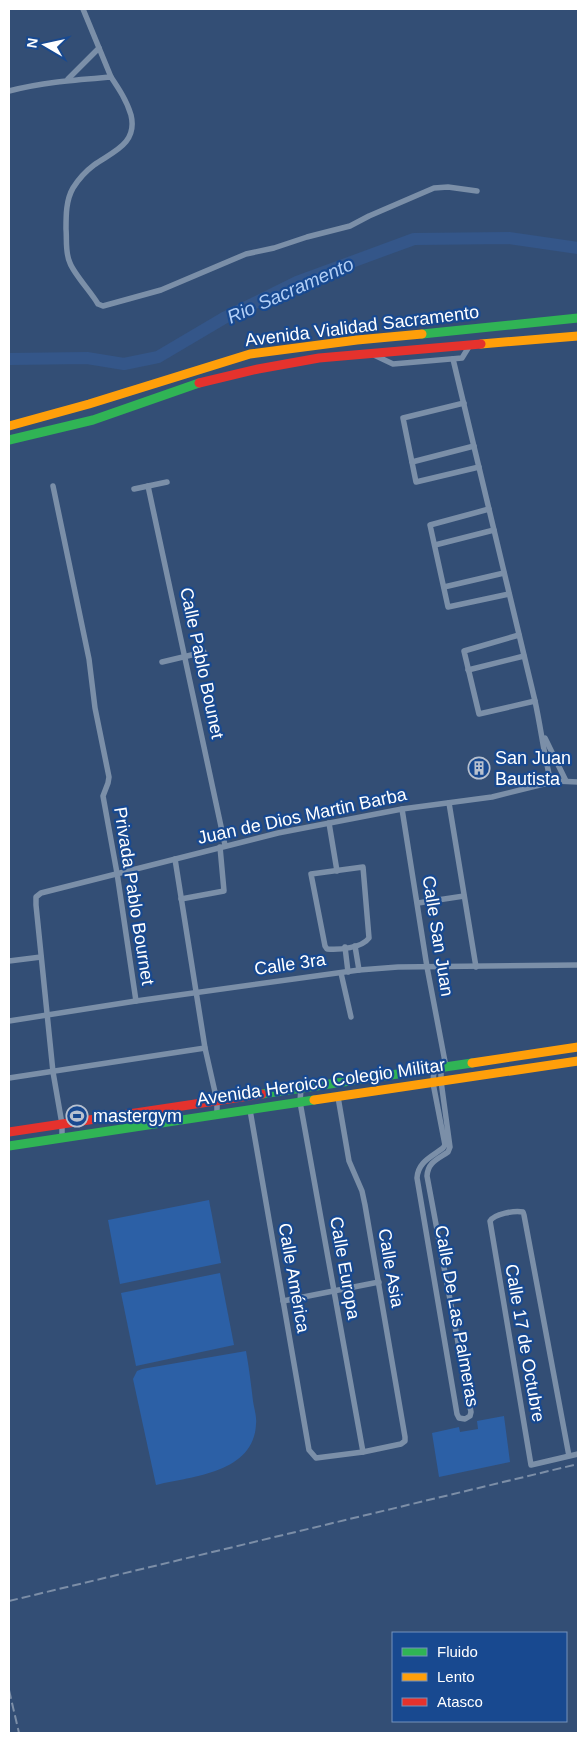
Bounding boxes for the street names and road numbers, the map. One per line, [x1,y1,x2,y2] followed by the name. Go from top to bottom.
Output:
[244,302,480,350] street label: Avenida Vialidad Sacramento
[176,586,228,740] street label: Calle Pablo Bounet
[196,784,409,848] street label: Juan de Dios Martin Barba
[110,805,158,987] street label: Privada Pablo Bournet
[419,874,457,998] street label: Calle San Juan
[253,949,328,979] street label: Calle 3ra
[195,1055,447,1109] street label: Avenida Heroico Colegio Militar
[326,1215,364,1322] street label: Calle Europa
[275,1222,314,1335] street label: Calle América
[431,1224,483,1408] street label: Calle De Las Palmeras
[374,1227,408,1310] street label: Calle Asia
[501,1262,549,1424] street label: Calle 17 de Octubre

